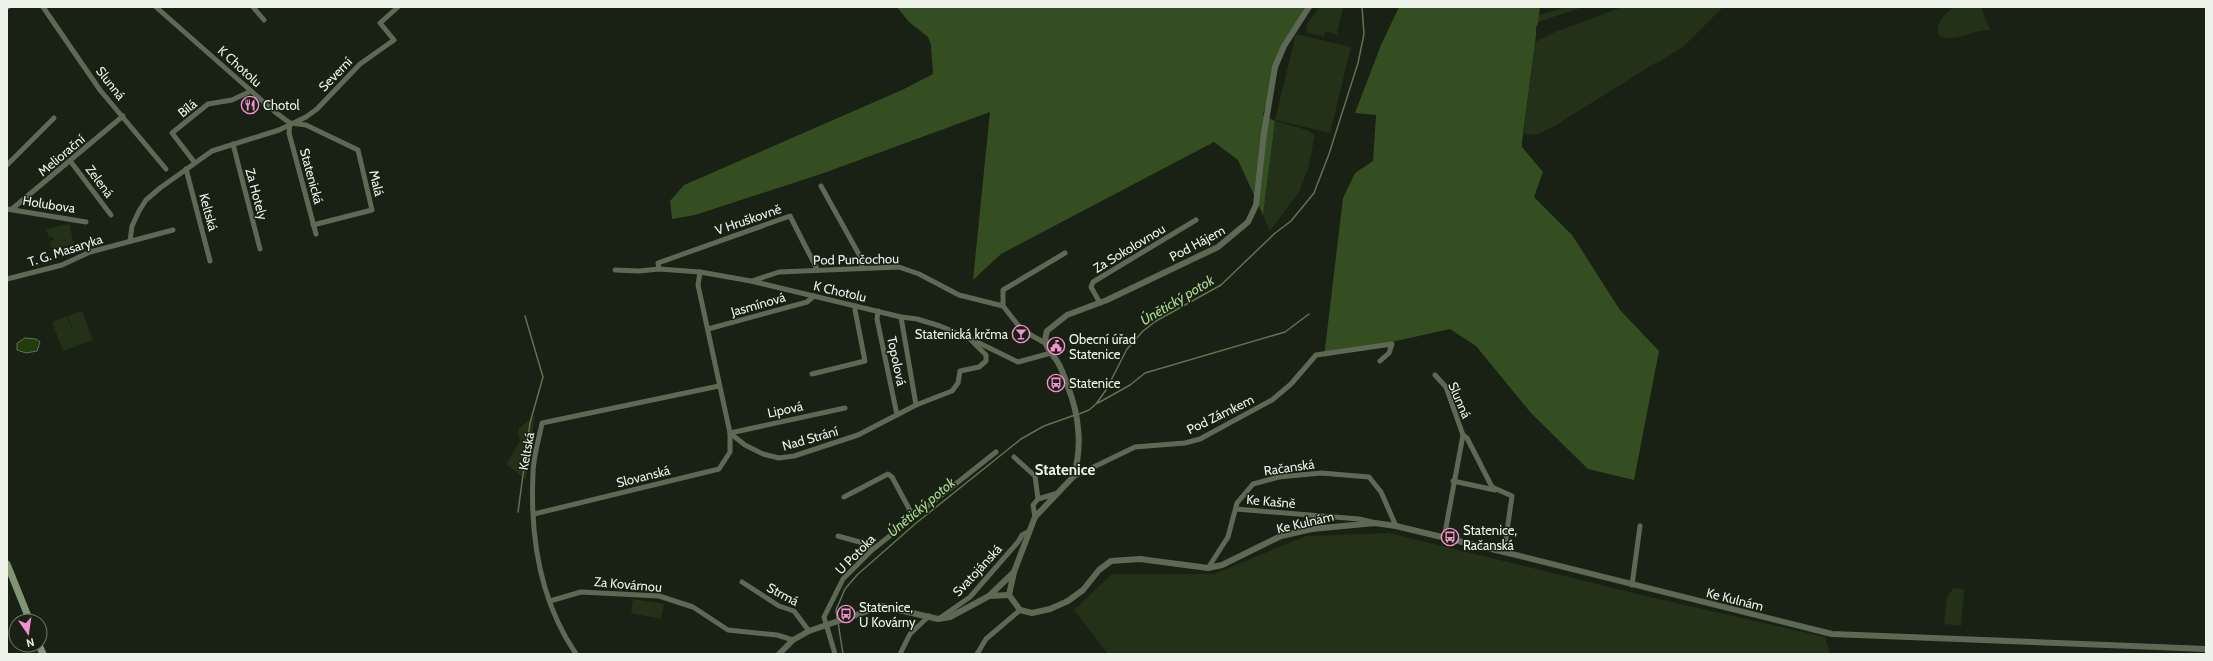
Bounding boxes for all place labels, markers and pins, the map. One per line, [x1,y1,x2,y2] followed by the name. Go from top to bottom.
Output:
[240,95,260,115] restaurant icon: Chotol
[263,97,300,113] place label: Chotol
[1011,324,1031,344] bar icon: Statenická krčma
[915,326,1009,342] place label: Statenická krčma
[1069,331,1136,362] place label: Obecní úřad Statenice
[1046,336,1066,356] public building icon: Obecní úřad Statenice
[1046,373,1066,393] bus stop icon: Statenice
[1069,375,1121,391] place label: Statenice
[1463,522,1517,553] place label: Statenice, Račanská
[1440,527,1460,547] bus stop icon: Statenice, Račanská
[859,599,916,630] place label: Statenice, U Kovárny
[836,604,856,624] bus stop icon: Statenice, U Kovárny

